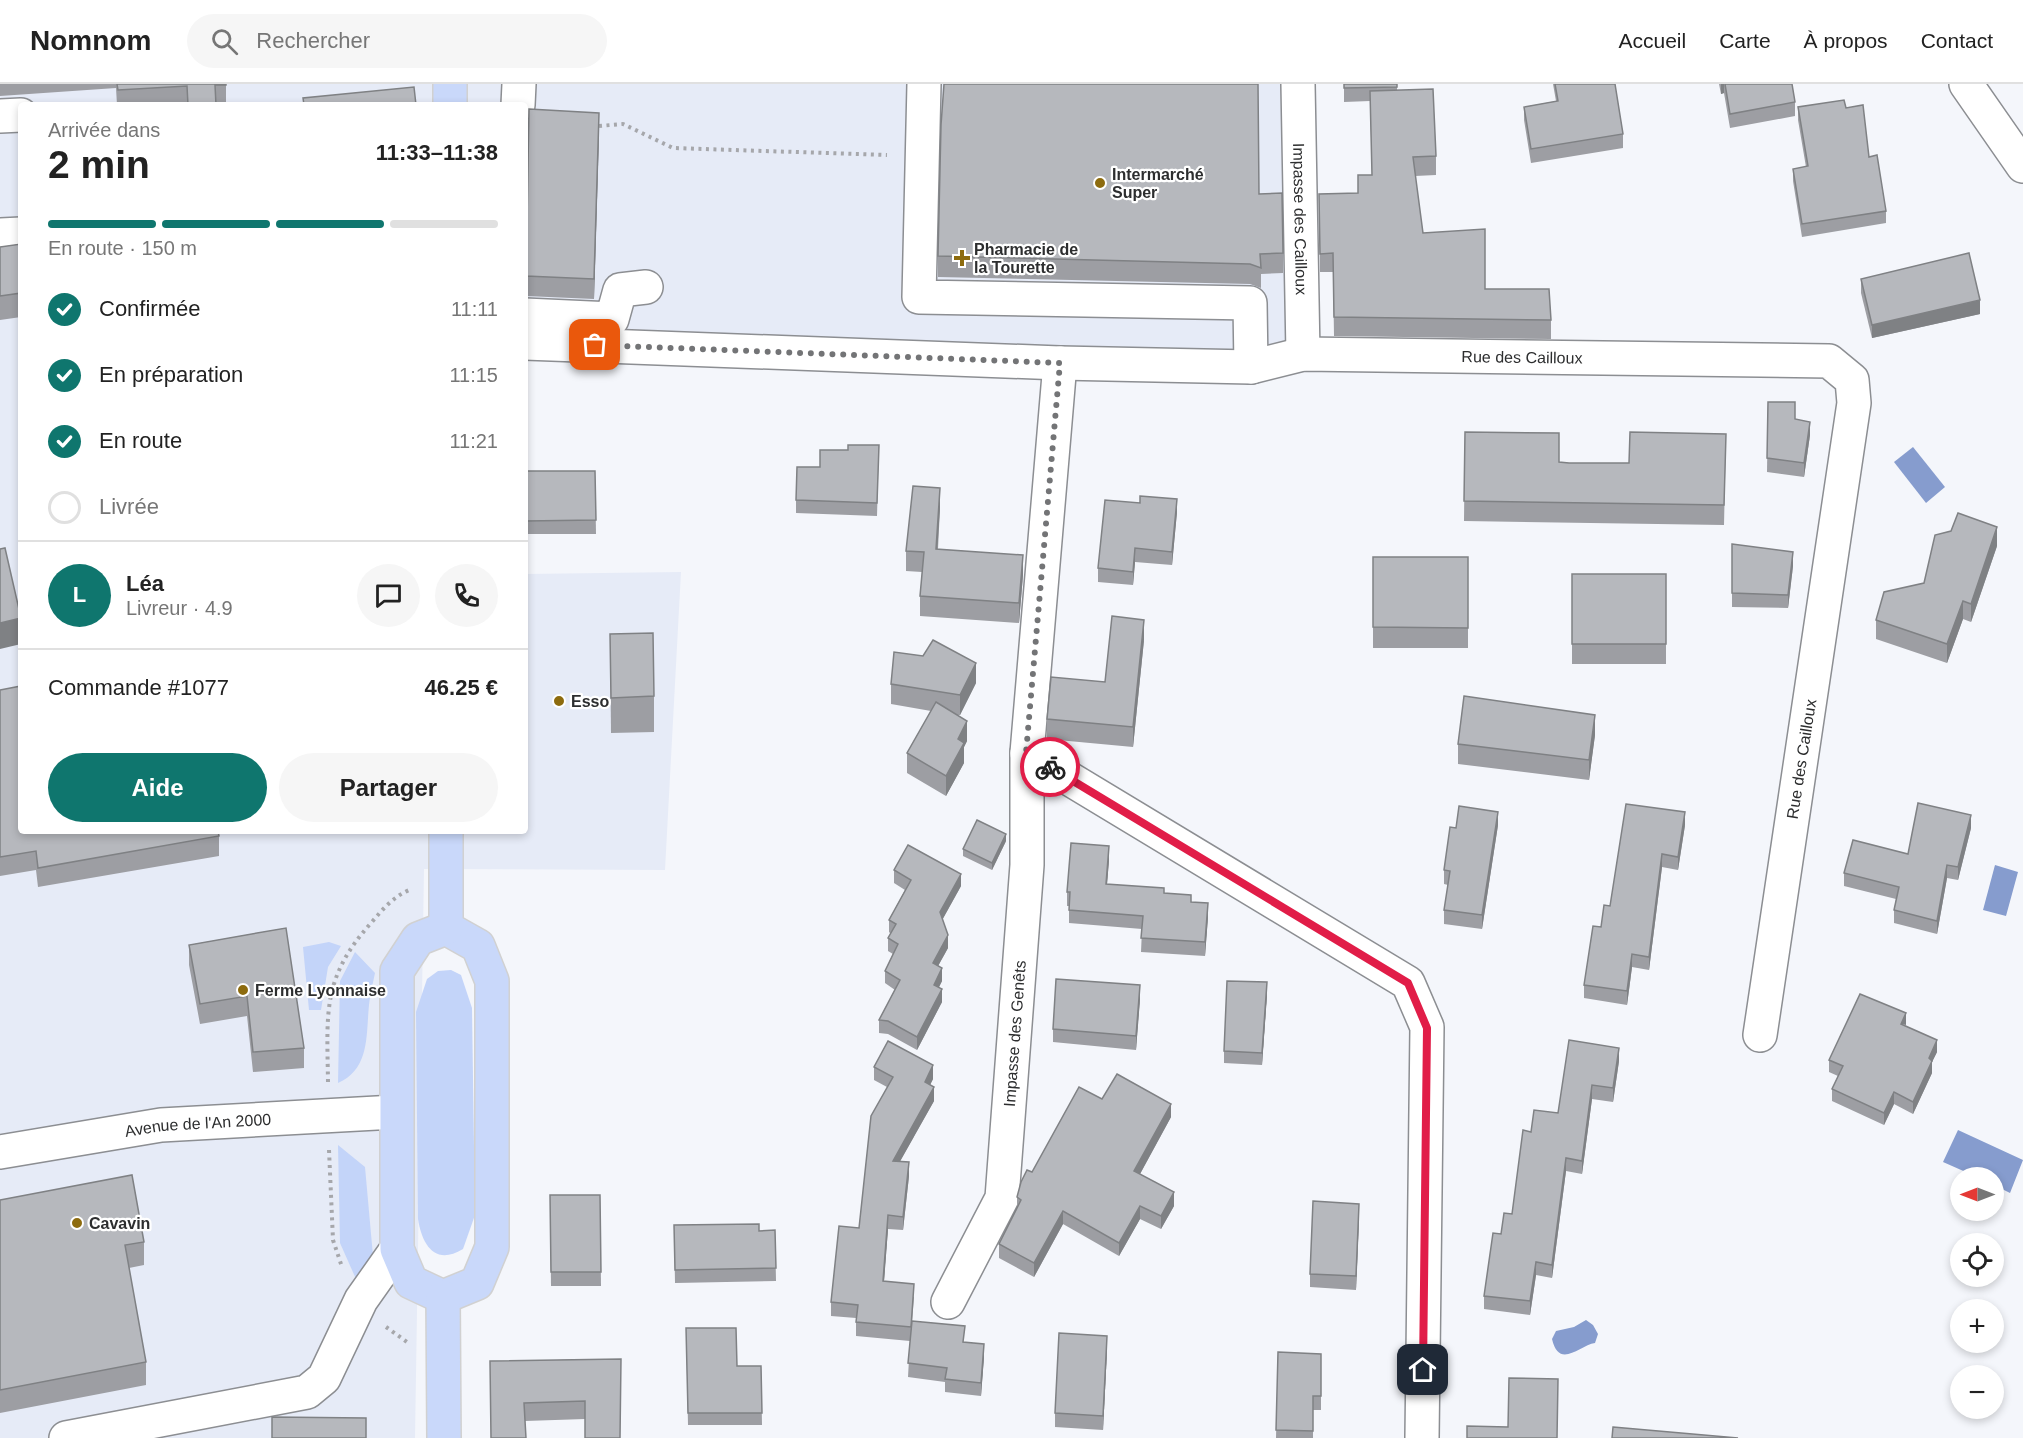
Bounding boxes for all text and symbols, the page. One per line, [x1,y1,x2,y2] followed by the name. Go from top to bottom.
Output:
[187,14,607,68] search box
[30,25,151,56] text: Nomnom
[208,25,241,58] icon: search
[256,28,370,53] text: Rechercher
[1619,29,1686,52] text: Accueil
[1719,29,1771,52] text: Carte
[1804,29,1888,52] text: À propos
[1921,29,1993,52] text: Contact
[48,119,160,141] text: Arrivée dans
[376,140,498,165] text: 11:33–11:38
[48,143,150,186] text: 2 min
[1290,143,1310,295] street label: Impasse des Cailloux
[1112,166,1204,201] place label: Intermarché Super
[1093,176,1107,190] marker: Intermarché Super
[48,237,197,259] text: En route · 150 m
[974,241,1078,276] place label: Pharmacie de la Tourette
[955,251,969,265] marker: Pharmacie de la Tourette
[48,293,81,326] icon: check
[99,296,200,321] text: Confirmée
[451,298,498,320] text: 11:11
[569,319,620,370] pin
[578,328,611,361] icon: bag
[1461,348,1583,367] street label: Rue des Cailloux
[48,359,81,392] icon: check
[99,362,243,387] text: En préparation
[449,364,498,386] text: 11:15
[48,425,81,458] icon: check
[99,428,182,453] text: En route
[449,430,498,452] text: 11:21
[99,494,159,519] text: Livrée
[357,564,420,627] button: chat
[435,564,498,627] button: phone
[126,571,164,596] text: Léa
[73,582,86,607] text: L
[126,597,233,619] text: Livreur · 4.9
[48,675,229,700] text: Commande #1077
[425,675,498,700] text: 46.25 €
[571,693,609,710] place label: Esso
[552,694,566,708] marker: Esso
[1784,698,1819,820] street label: Rue des Cailloux
[1020,737,1080,797] courier
[1034,751,1067,784] icon: bike
[48,753,267,822] button: Aide
[279,753,498,822] button: Partager
[1001,960,1029,1108] street label: Impasse des Genêts
[255,982,386,999] place label: Ferme Lyonnaise
[236,983,250,997] marker: Ferme Lyonnaise
[123,1111,272,1140] street label: Avenue de l'An 2000
[1950,1167,2004,1221] north arrow
[1950,1167,2004,1419] map controls
[89,1215,150,1232] place label: Cavavin
[70,1216,84,1230] marker: Cavavin
[1950,1233,2004,1287] button: locate
[1950,1299,2004,1353] button: +
[1397,1344,1448,1395] pin
[1406,1353,1439,1386] icon: home
[1950,1365,2004,1419] button: −

